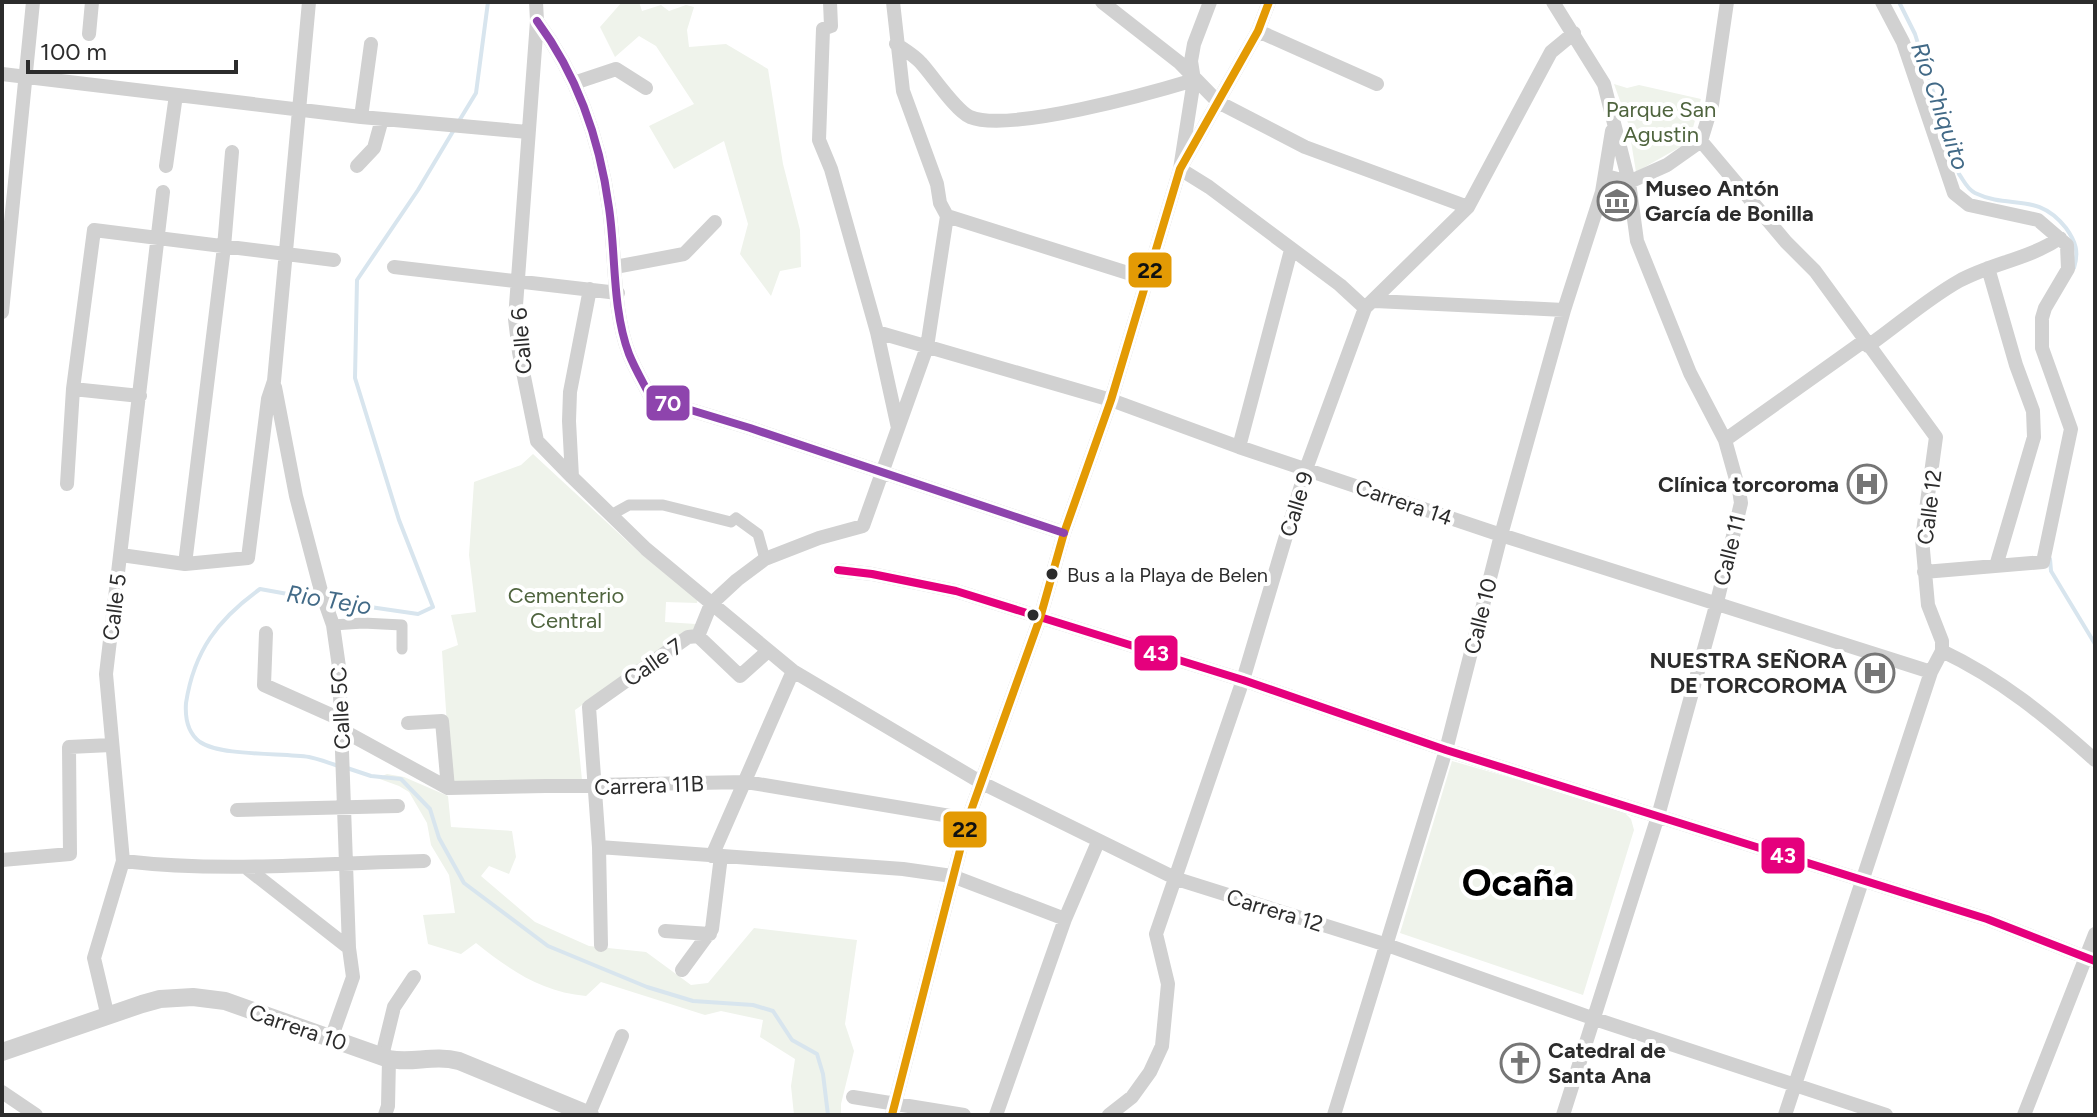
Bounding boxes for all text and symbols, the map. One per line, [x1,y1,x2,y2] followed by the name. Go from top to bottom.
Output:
[28,24,236,74] scale bar
[40,37,107,66] text: 100 m
[1905,38,1976,174] water label: Río Chiquito
[1606,96,1716,148] park label: Parque San Agustin
[1645,175,1814,227] place label: Museo Antón García de Bonilla
[1596,180,1638,222] museum icon: Museo Antón García de Bonilla
[1127,251,1173,289] line badge: 22
[1137,257,1163,284] text: 22
[505,307,538,375] street label: Calle 6
[645,384,691,422] line badge: 70
[655,390,681,417] text: 70
[1846,463,1888,505] hospital icon: Clínica torcoroma
[1274,468,1319,540] street label: Calle 9
[1911,468,1948,546] street label: Calle 12
[1658,471,1839,498] place label: Clínica torcoroma
[1352,473,1456,532] street label: Carrera 14
[1708,512,1751,589] street label: Calle 11
[1067,563,1268,587] place label: Bus a la Playa de Belen
[1044,566,1060,582] marker: Bus a la Playa de Belen
[97,572,132,642] street label: Calle 5
[1458,575,1503,657] street label: Calle 10
[285,578,374,621] water label: Rio Tejo
[508,582,624,634] park label: Cementerio Central
[1025,607,1041,623] unlabelled marker
[618,632,688,692] street label: Calle 7
[1133,634,1179,672] line badge: 43
[1143,640,1169,667] text: 43
[1649,647,1847,699] place label: NUESTRA SEÑORA DE TORCOROMA
[1854,652,1896,694] hospital icon: NUESTRA SEÑORA DE TORCOROMA
[325,666,356,750] street label: Calle 5C
[594,770,704,801] street label: Carrera 11B
[942,810,988,849] line badge: 22
[952,816,978,843] text: 22
[1760,836,1806,875] line badge: 43
[1770,842,1796,869] text: 43
[1462,860,1574,906] district label: Ocaña
[1223,883,1326,938] street label: Carrera 12
[246,998,350,1057] street label: Carrera 10
[1548,1037,1666,1089] place label: Catedral de Santa Ana
[1499,1042,1541,1084] church icon: Catedral de Santa Ana

